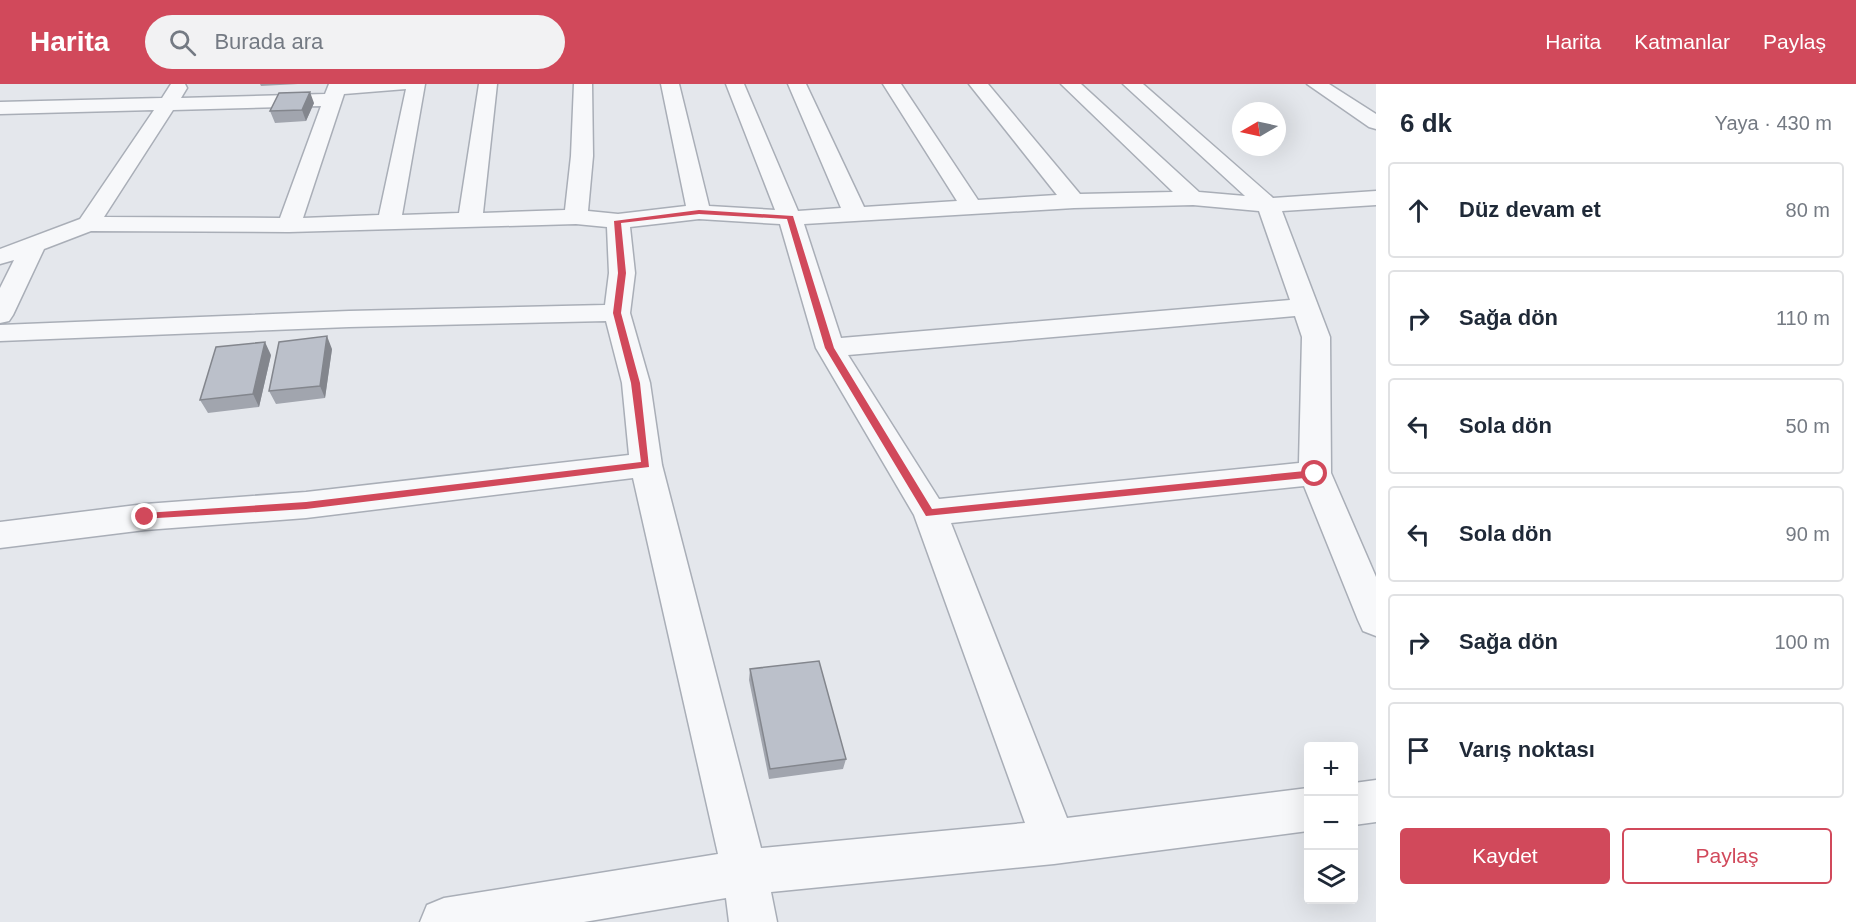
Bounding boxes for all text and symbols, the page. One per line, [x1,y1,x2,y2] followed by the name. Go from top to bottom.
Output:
[145,15,565,69] search box
[30,26,109,57] text: Harita
[166,26,199,59] icon: search
[214,29,323,54] text: Burada ara
[1545,30,1601,53] text: Harita
[1634,30,1730,53] text: Katmanlar
[1763,30,1826,53] text: Paylaş
[1232,102,1286,156] north arrow
[1400,108,1452,138] text: 6 dk
[1715,112,1832,134] text: Yaya · 430 m
[1402,194,1435,227] icon: ahead
[1459,197,1601,222] text: Düz devam et
[1786,199,1830,221] text: 80 m
[1402,302,1435,335] icon: right
[1459,305,1558,330] text: Sağa dön
[1776,307,1830,329] text: 110 m
[1402,410,1435,443] icon: left
[1459,413,1552,438] text: Sola dön
[1786,415,1830,437] text: 50 m
[1301,460,1327,486] route start
[131,503,157,529] route end
[1402,518,1435,551] icon: left
[1459,521,1552,546] text: Sola dön
[1786,523,1830,545] text: 90 m
[1402,626,1435,659] icon: right
[1459,629,1558,654] text: Sağa dön
[1774,631,1830,653] text: 100 m
[1402,734,1435,767] icon: arrive
[1459,737,1595,762] text: Varış noktası
[1304,742,1358,904] map controls
[1304,742,1358,796] button: +
[1304,796,1358,850] button: −
[1400,828,1610,884] button: Kaydet
[1622,828,1832,884] button: Paylaş
[1304,850,1358,904] button: layers

